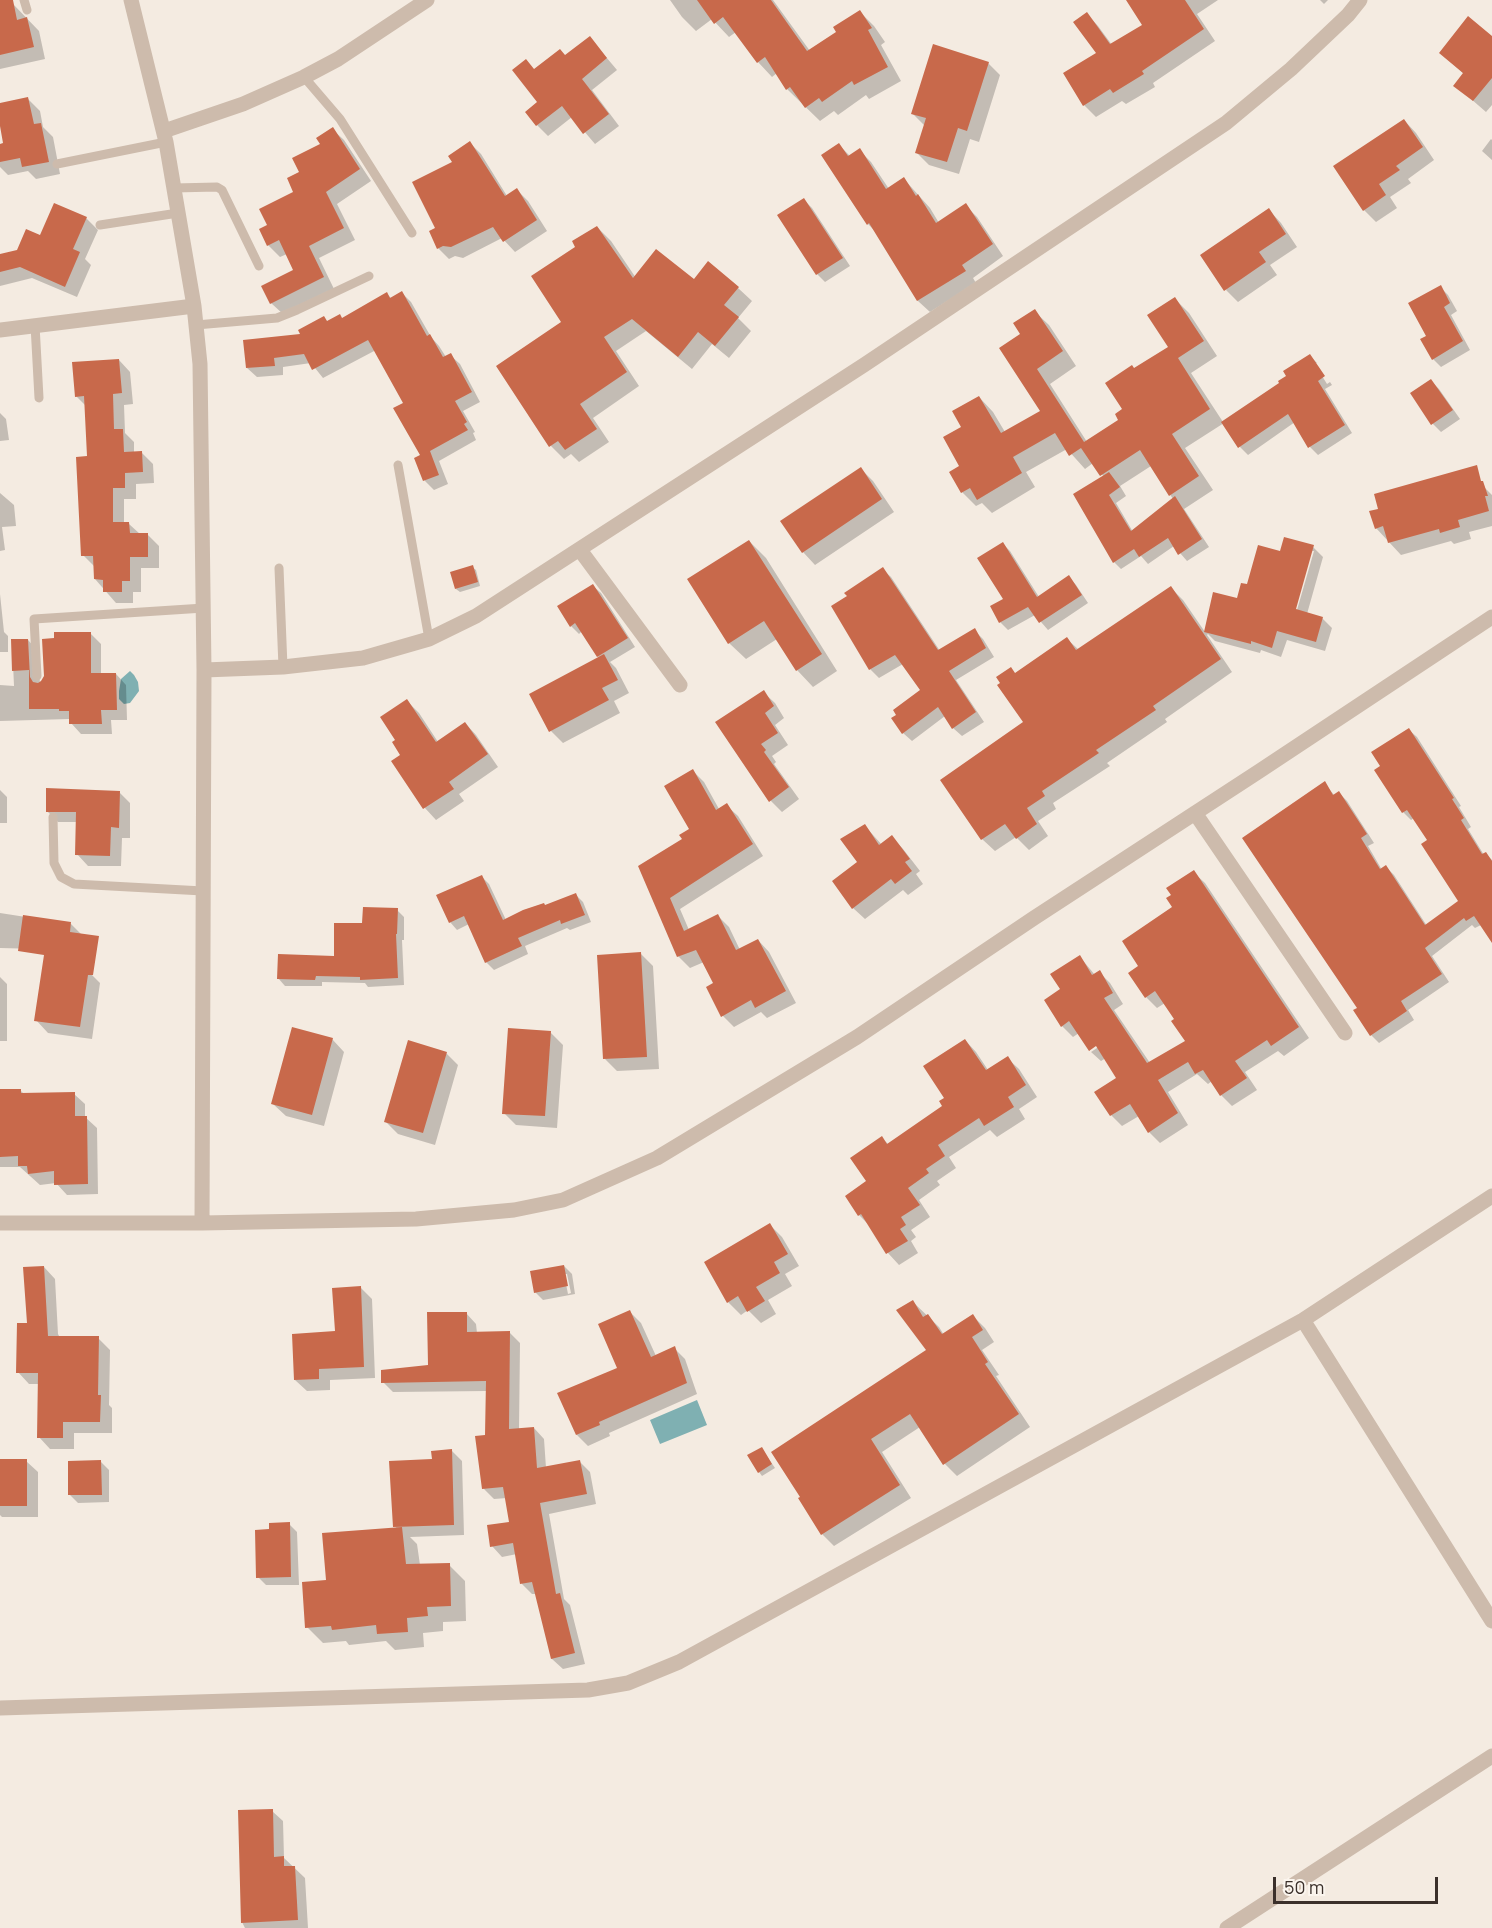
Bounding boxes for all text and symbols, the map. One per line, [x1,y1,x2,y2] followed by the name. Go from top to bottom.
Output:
[1276,1865,1441,1903] scale bar
[1284,1875,1324,1899] text: 50 m

